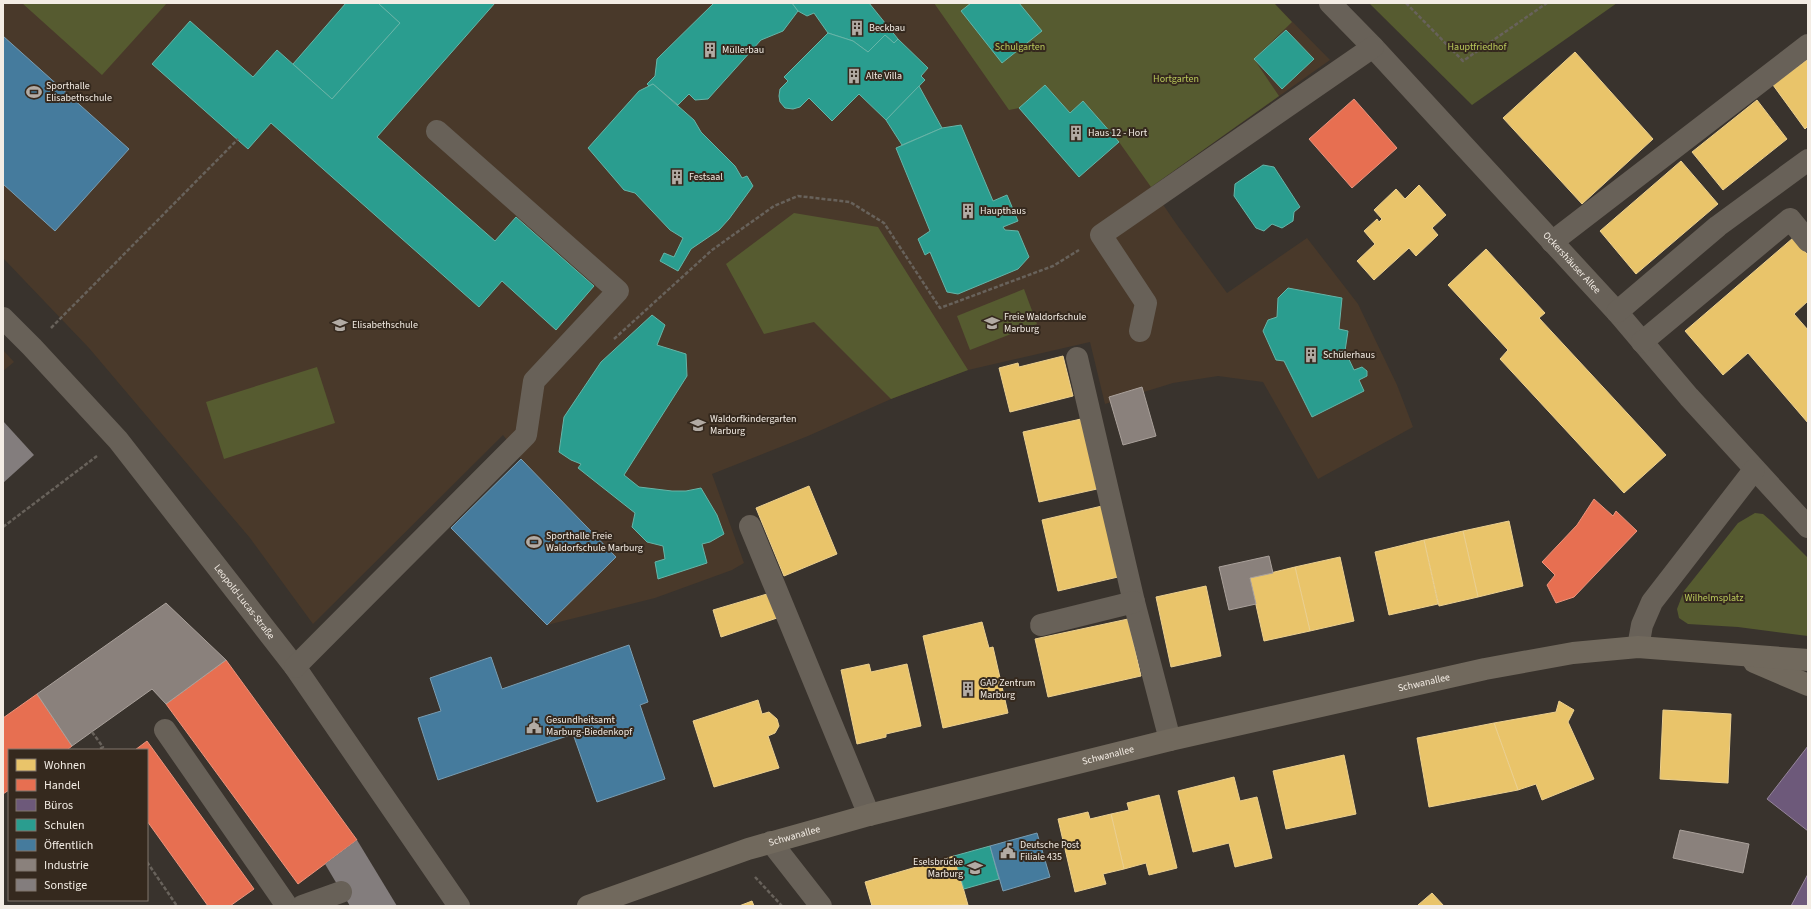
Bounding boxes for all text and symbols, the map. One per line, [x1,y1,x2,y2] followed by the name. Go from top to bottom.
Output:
[848,19,866,37] building icon: Beckbau
[869,21,905,35] place label: Beckbau
[995,40,1045,54] park label: Schulgarten
[1448,40,1507,54] park label: Hauptfriedhof
[701,41,719,59] building icon: Müllerbau
[722,43,764,57] place label: Müllerbau
[845,67,863,85] building icon: Alte Villa
[866,69,902,83] place label: Alte Villa
[1153,72,1199,86] park label: Hortgarten
[46,79,112,105] place label: Sporthalle Elisabethschule
[25,83,43,101] sports icon: Sporthalle Elisabethschule
[1067,124,1085,142] building icon: Haus 12 - Hort
[1088,126,1148,140] place label: Haus 12 - Hort
[668,168,686,186] building icon: Festsaal
[689,170,723,184] place label: Festsaal
[959,202,977,220] building icon: Haupthaus
[980,204,1026,218] place label: Haupthaus
[1540,229,1604,297] street label: Ockershäuser Allee
[1004,310,1086,336] place label: Freie Waldorfschule Marburg
[983,314,1001,332] school or university icon: Freie Waldorfschule Marburg
[331,316,349,334] school or university icon: Elisabethschule
[352,318,418,332] place label: Elisabethschule
[1302,346,1320,364] building icon: Schülerhaus
[1323,348,1375,362] place label: Schülerhaus
[710,412,796,438] place label: Waldorfkindergarten Marburg
[689,416,707,434] school or university icon: Waldorfkindergarten Marburg
[546,529,643,555] place label: Sporthalle Freie Waldorfschule Marburg
[525,533,543,551] sports icon: Sporthalle Freie Waldorfschule Marburg
[210,561,278,642] street label: Leopold-Lucas-Straße
[1685,591,1743,605] park label: Wilhelmsplatz
[1396,670,1451,695] street label: Schwanallee
[980,676,1035,702] place label: GAP Zentrum Marburg
[959,680,977,698] building icon: GAP Zentrum Marburg
[546,713,633,739] place label: Gesundheitsamt Marburg-Biedenkopf
[525,717,543,735] public building icon: Gesundheitsamt Marburg-Biedenkopf
[1081,742,1136,769] street label: Schwanallee
[8,749,148,901] legend
[44,757,86,774] text: Wohnen
[44,777,80,794] text: Handel
[44,797,73,814] text: Büros
[44,817,85,834] text: Schulen
[767,822,822,850] street label: Schwanallee
[44,837,93,854] text: Öffentlich
[1020,838,1080,864] place label: Deutsche Post Filiale 435
[999,842,1017,860] public building icon: Deutsche Post Filiale 435
[913,855,963,881] place label: Eselsbrücke Marburg
[44,857,89,874] text: Industrie
[966,859,984,877] school or university icon: Eselsbrücke Marburg
[44,877,87,894] text: Sonstige

